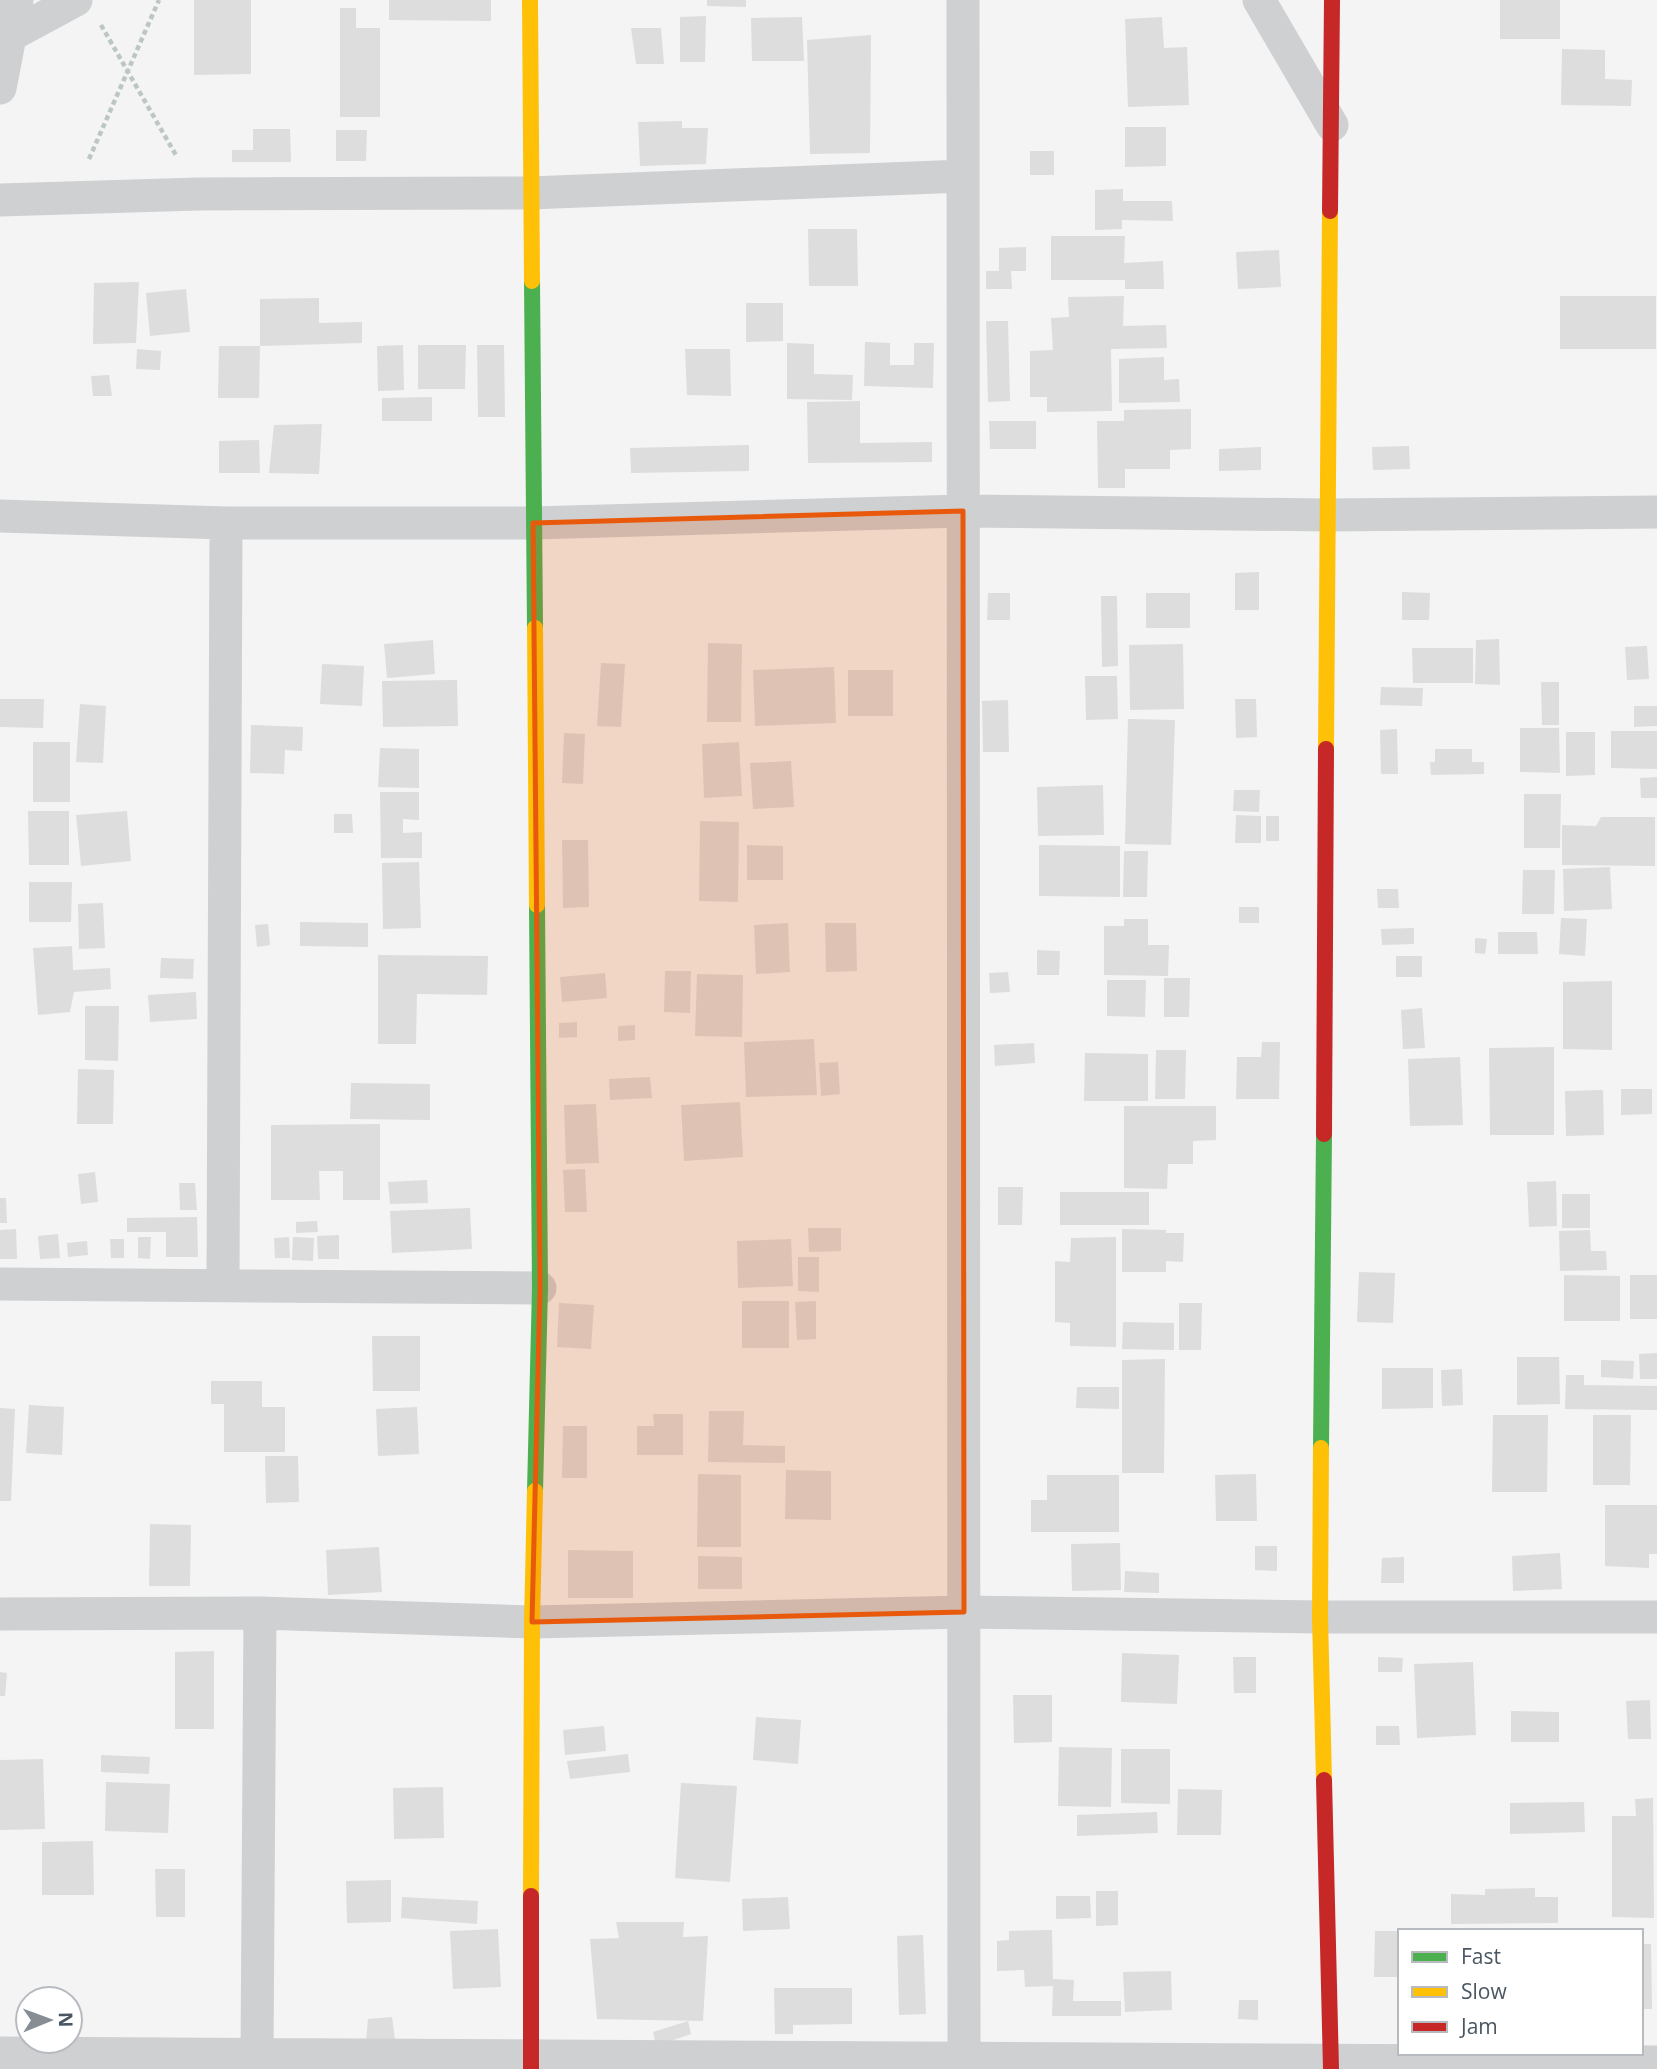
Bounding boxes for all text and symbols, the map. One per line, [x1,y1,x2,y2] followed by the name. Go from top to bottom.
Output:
[1398,1929,1643,2055] legend
[1461,1942,1501,1970] text: Fast
[1461,1977,1507,2005] text: Slow
[14,1985,84,2055] north arrow
[53,2012,79,2028] text: N
[1459,2012,1498,2040] text: Jam

